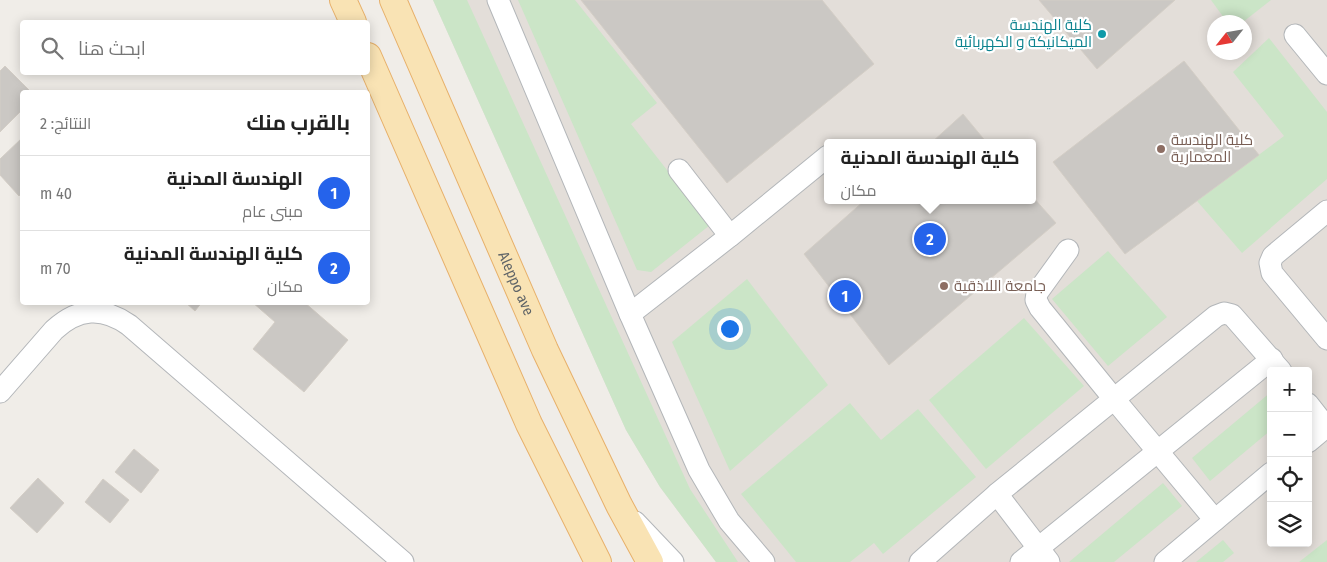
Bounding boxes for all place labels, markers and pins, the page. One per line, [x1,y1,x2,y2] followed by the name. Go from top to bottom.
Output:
[955,16,1092,52] place label: كلية الهندسة الميكانيكة و الكهربائية
[1096,28,1108,40] marker: كلية الهندسة الميكانيكة و الكهربائية
[1171,131,1253,166] place label: كلية الهندسة المعمارية
[1155,143,1167,155] marker: كلية الهندسة المعمارية
[914,220,946,258] pin: 2
[829,277,861,315] pin: 1
[954,277,1046,295] place label: جامعة اللاذقية
[938,280,950,292] marker: جامعة اللاذقية

